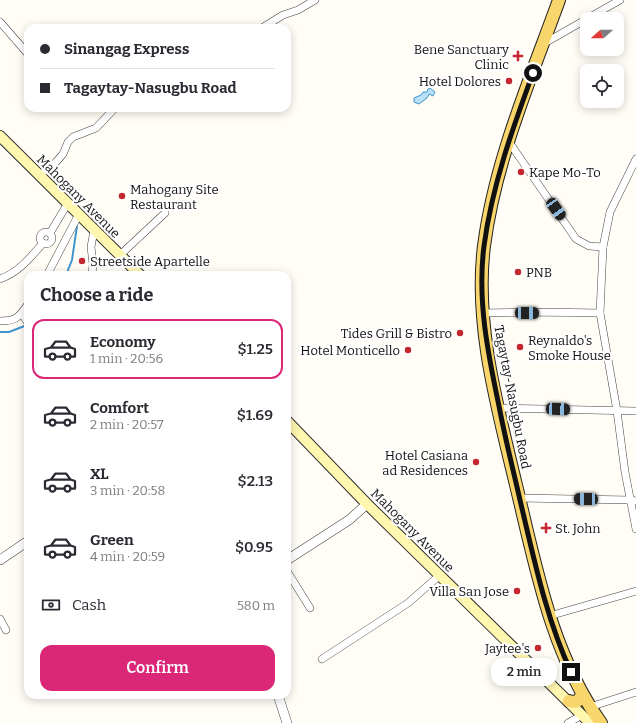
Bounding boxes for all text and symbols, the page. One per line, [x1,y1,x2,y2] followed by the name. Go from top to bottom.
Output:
[580,12,624,56] north arrow
[580,12,624,108] map controls
[64,40,189,58] text: Sinangag Express
[414,42,509,72] place label: Bene Sanctuary Clinic
[512,50,524,62] marker: Bene Sanctuary Clinic
[524,64,542,82] route start
[580,64,624,108] button: locate
[419,74,501,89] place label: Hotel Dolores
[504,76,514,86] marker: Hotel Dolores
[64,79,237,97] text: Tagaytay-Nasugbu Road
[34,152,123,241] street label: Mahogany Avenue
[529,165,601,180] place label: Kape Mo-To
[516,167,526,177] marker: Kape Mo-To
[130,182,219,212] place label: Mahogany Site Restaurant
[117,191,127,201] marker: Mahogany Site Restaurant
[544,196,568,222] car
[90,254,210,269] place label: Streetside Apartelle
[77,256,87,266] marker: Streetside Apartelle
[526,265,552,280] place label: PNB
[513,267,523,277] marker: PNB
[40,284,153,306] text: Choose a ride
[515,307,539,319] car
[491,324,534,471] street label: Tagaytay-Nasugbu Road
[341,326,452,341] place label: Tides Grill & Bistro
[455,328,465,338] marker: Tides Grill & Bistro
[42,331,78,367] icon: car
[90,333,156,351] text: Economy
[528,333,611,363] place label: Reynaldo's Smoke House
[238,340,273,358] text: $1.25
[515,342,525,352] marker: Reynaldo's Smoke House
[300,343,400,358] place label: Hotel Monticello
[403,345,413,355] marker: Hotel Monticello
[90,351,163,366] text: 1 min · 20:56
[42,397,78,433] icon: car
[90,399,149,417] text: Comfort
[546,403,570,415] car
[237,406,273,424] text: $1.69
[90,417,163,432] text: 2 min · 20:57
[382,448,468,478] place label: Hotel Casiana ad Residences
[471,457,481,467] marker: Hotel Casiana ad Residences
[42,463,78,499] icon: car
[90,465,109,483] text: XL
[237,472,273,490] text: $2.13
[90,483,165,498] text: 3 min · 20:58
[368,486,457,575] street label: Mahogany Avenue
[574,493,598,505] car
[555,521,601,536] place label: St. John
[540,522,552,534] marker: St. John
[42,529,78,565] icon: car
[90,531,134,549] text: Green
[235,538,273,556] text: $0.95
[90,549,165,564] text: 4 min · 20:59
[429,584,509,599] place label: Villa San Jose
[512,586,522,596] marker: Villa San Jose
[40,594,62,616] icon: cash
[72,596,106,614] text: Cash
[237,598,275,613] text: 580 m
[484,641,530,656] place label: Jaytee's
[533,643,543,653] marker: Jaytee's
[40,645,275,691] button: Confirm
[491,658,557,686] callout: 2 min
[562,663,580,681] route end
[507,664,541,679] text: 2 min

